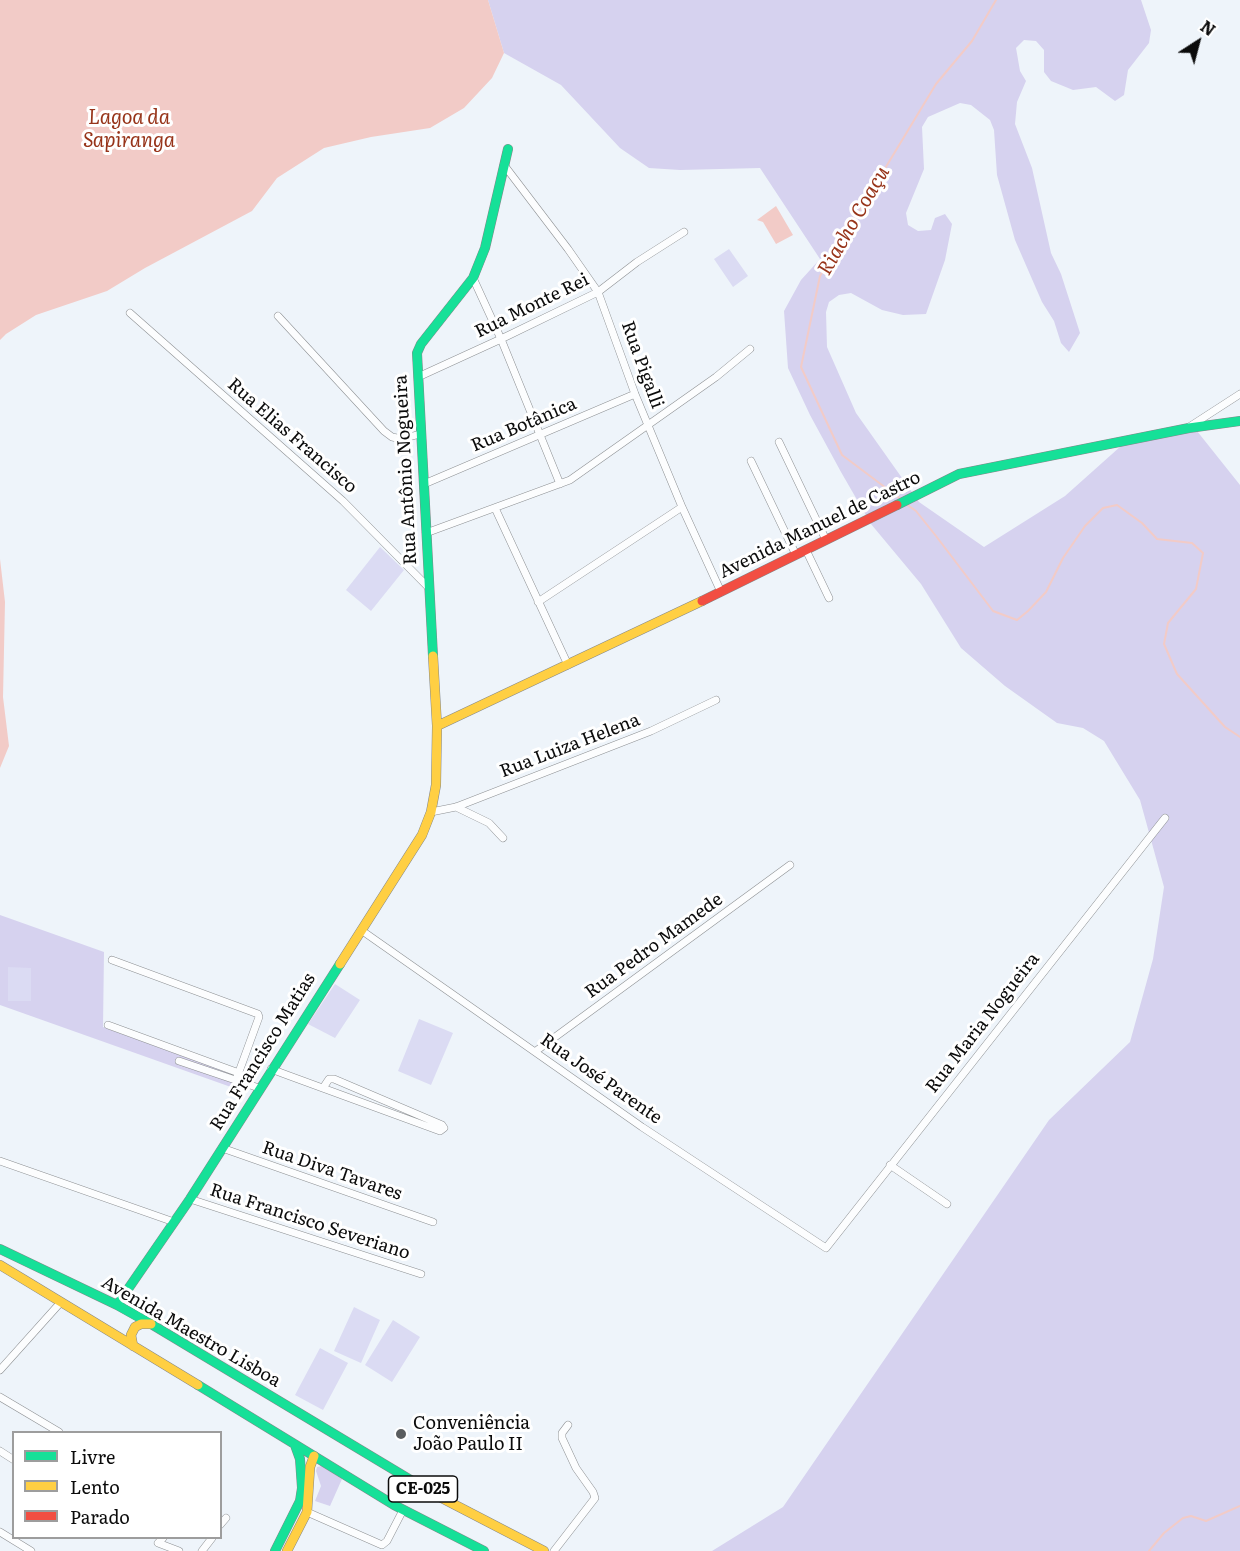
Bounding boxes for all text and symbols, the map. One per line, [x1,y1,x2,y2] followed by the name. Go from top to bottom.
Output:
[1168,12,1228,72] north arrow
[1196,14,1221,41] text: N
[83,106,175,153] water label: Lagoa da Sapiranga
[813,162,895,280] water label: Riacho Coaçu
[471,269,593,343] street label: Rua Monte Rei
[616,318,668,412] street label: Rua Pigalli
[223,374,361,498] street label: Rua Elias Francisco
[390,374,422,566] street label: Rua Antônio Nogueira
[468,393,580,457] street label: Rua Botânica
[716,467,924,583] street label: Avenida Manuel de Castro
[497,709,643,783] street label: Rua Luiza Helena
[581,889,727,1003] street label: Rua Pedro Mamede
[922,949,1044,1097] street label: Rua Maria Nogueira
[206,969,320,1135] street label: Rua Francisco Matias
[536,1029,666,1129] street label: Rua José Parente
[259,1137,405,1205] street label: Rua Diva Tavares
[207,1179,413,1265] street label: Rua Francisco Severiano
[98,1272,284,1392] street label: Avenida Maestro Lisboa
[413,1413,530,1456] place label: Conveniência João Paulo II
[394,1427,408,1441] marker: Conveniência João Paulo II
[12,1431,222,1539] legend
[70,1443,115,1470] text: Livre
[70,1473,120,1500] text: Lento
[388,1476,458,1502] road number: CE-025
[70,1503,130,1530] text: Parado

